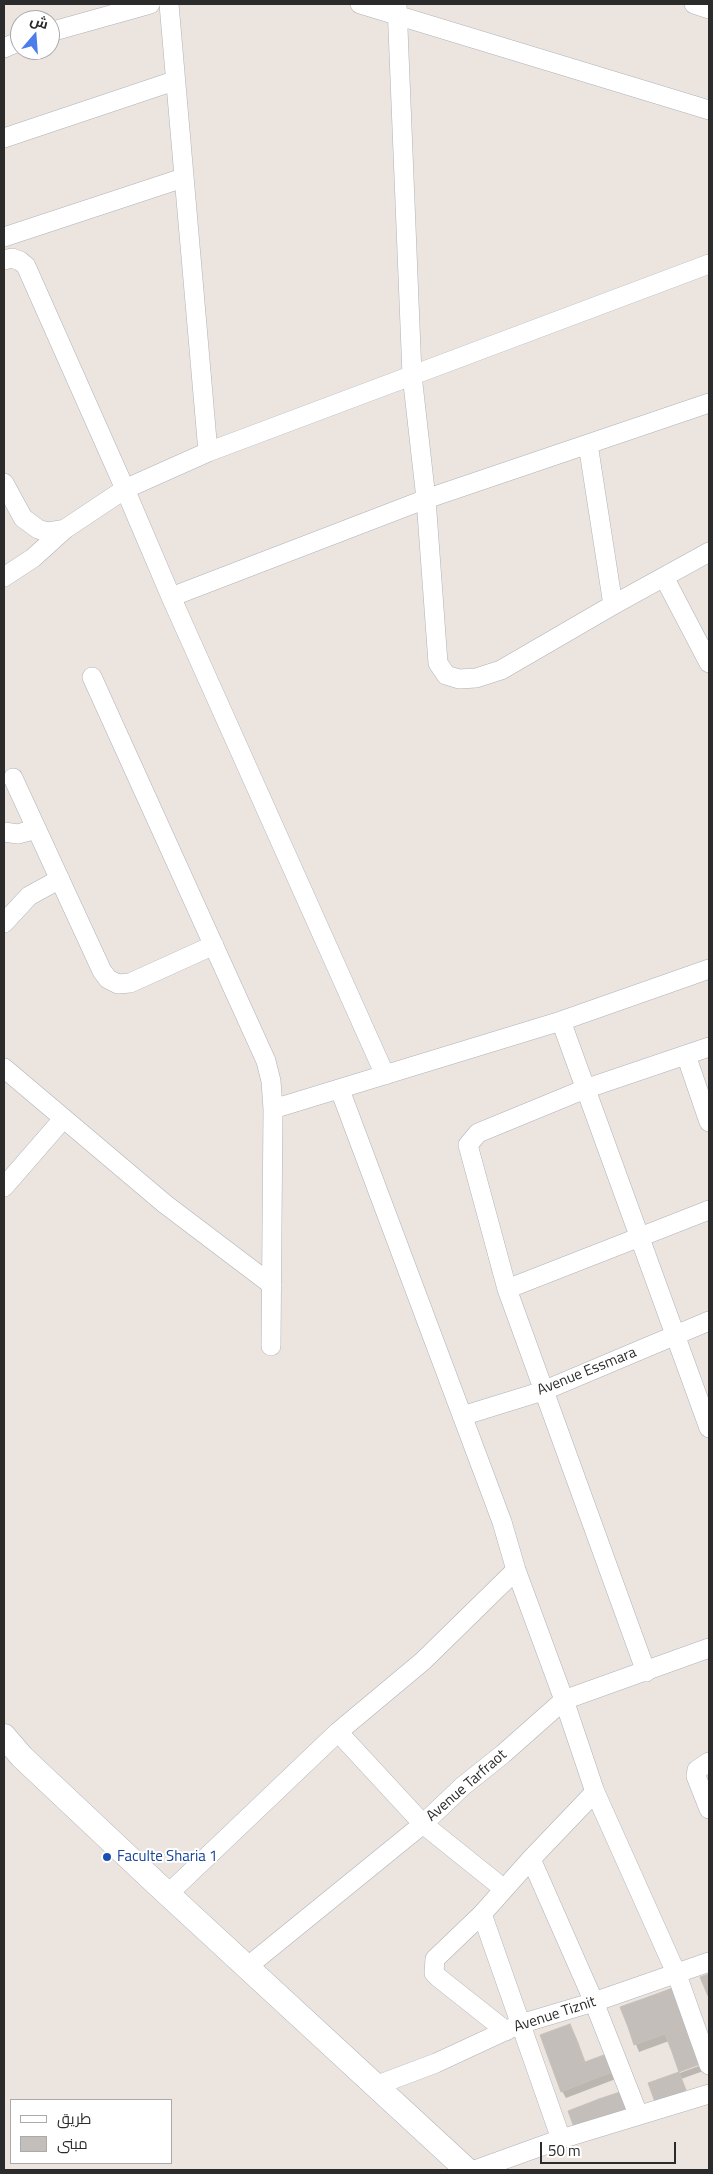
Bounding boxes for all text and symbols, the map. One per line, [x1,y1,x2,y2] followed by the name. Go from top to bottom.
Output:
[28,8,51,34] text: ش
[10,10,60,60] north arrow
[535,1344,639,1400] street label: Avenue Essmara
[423,1746,511,1826] street label: Avenue Tarfraot
[117,1848,217,1866] place label: Faculte Sharia 1
[101,1851,113,1863] marker: Faculte Sharia 1
[512,1993,598,2037] street label: Avenue Tiznit
[10,2099,172,2164] legend
[57,2107,91,2130] text: طريق
[57,2132,88,2155] text: مبنى
[543,2132,679,2164] scale bar
[548,2139,581,2162] text: 50 m

